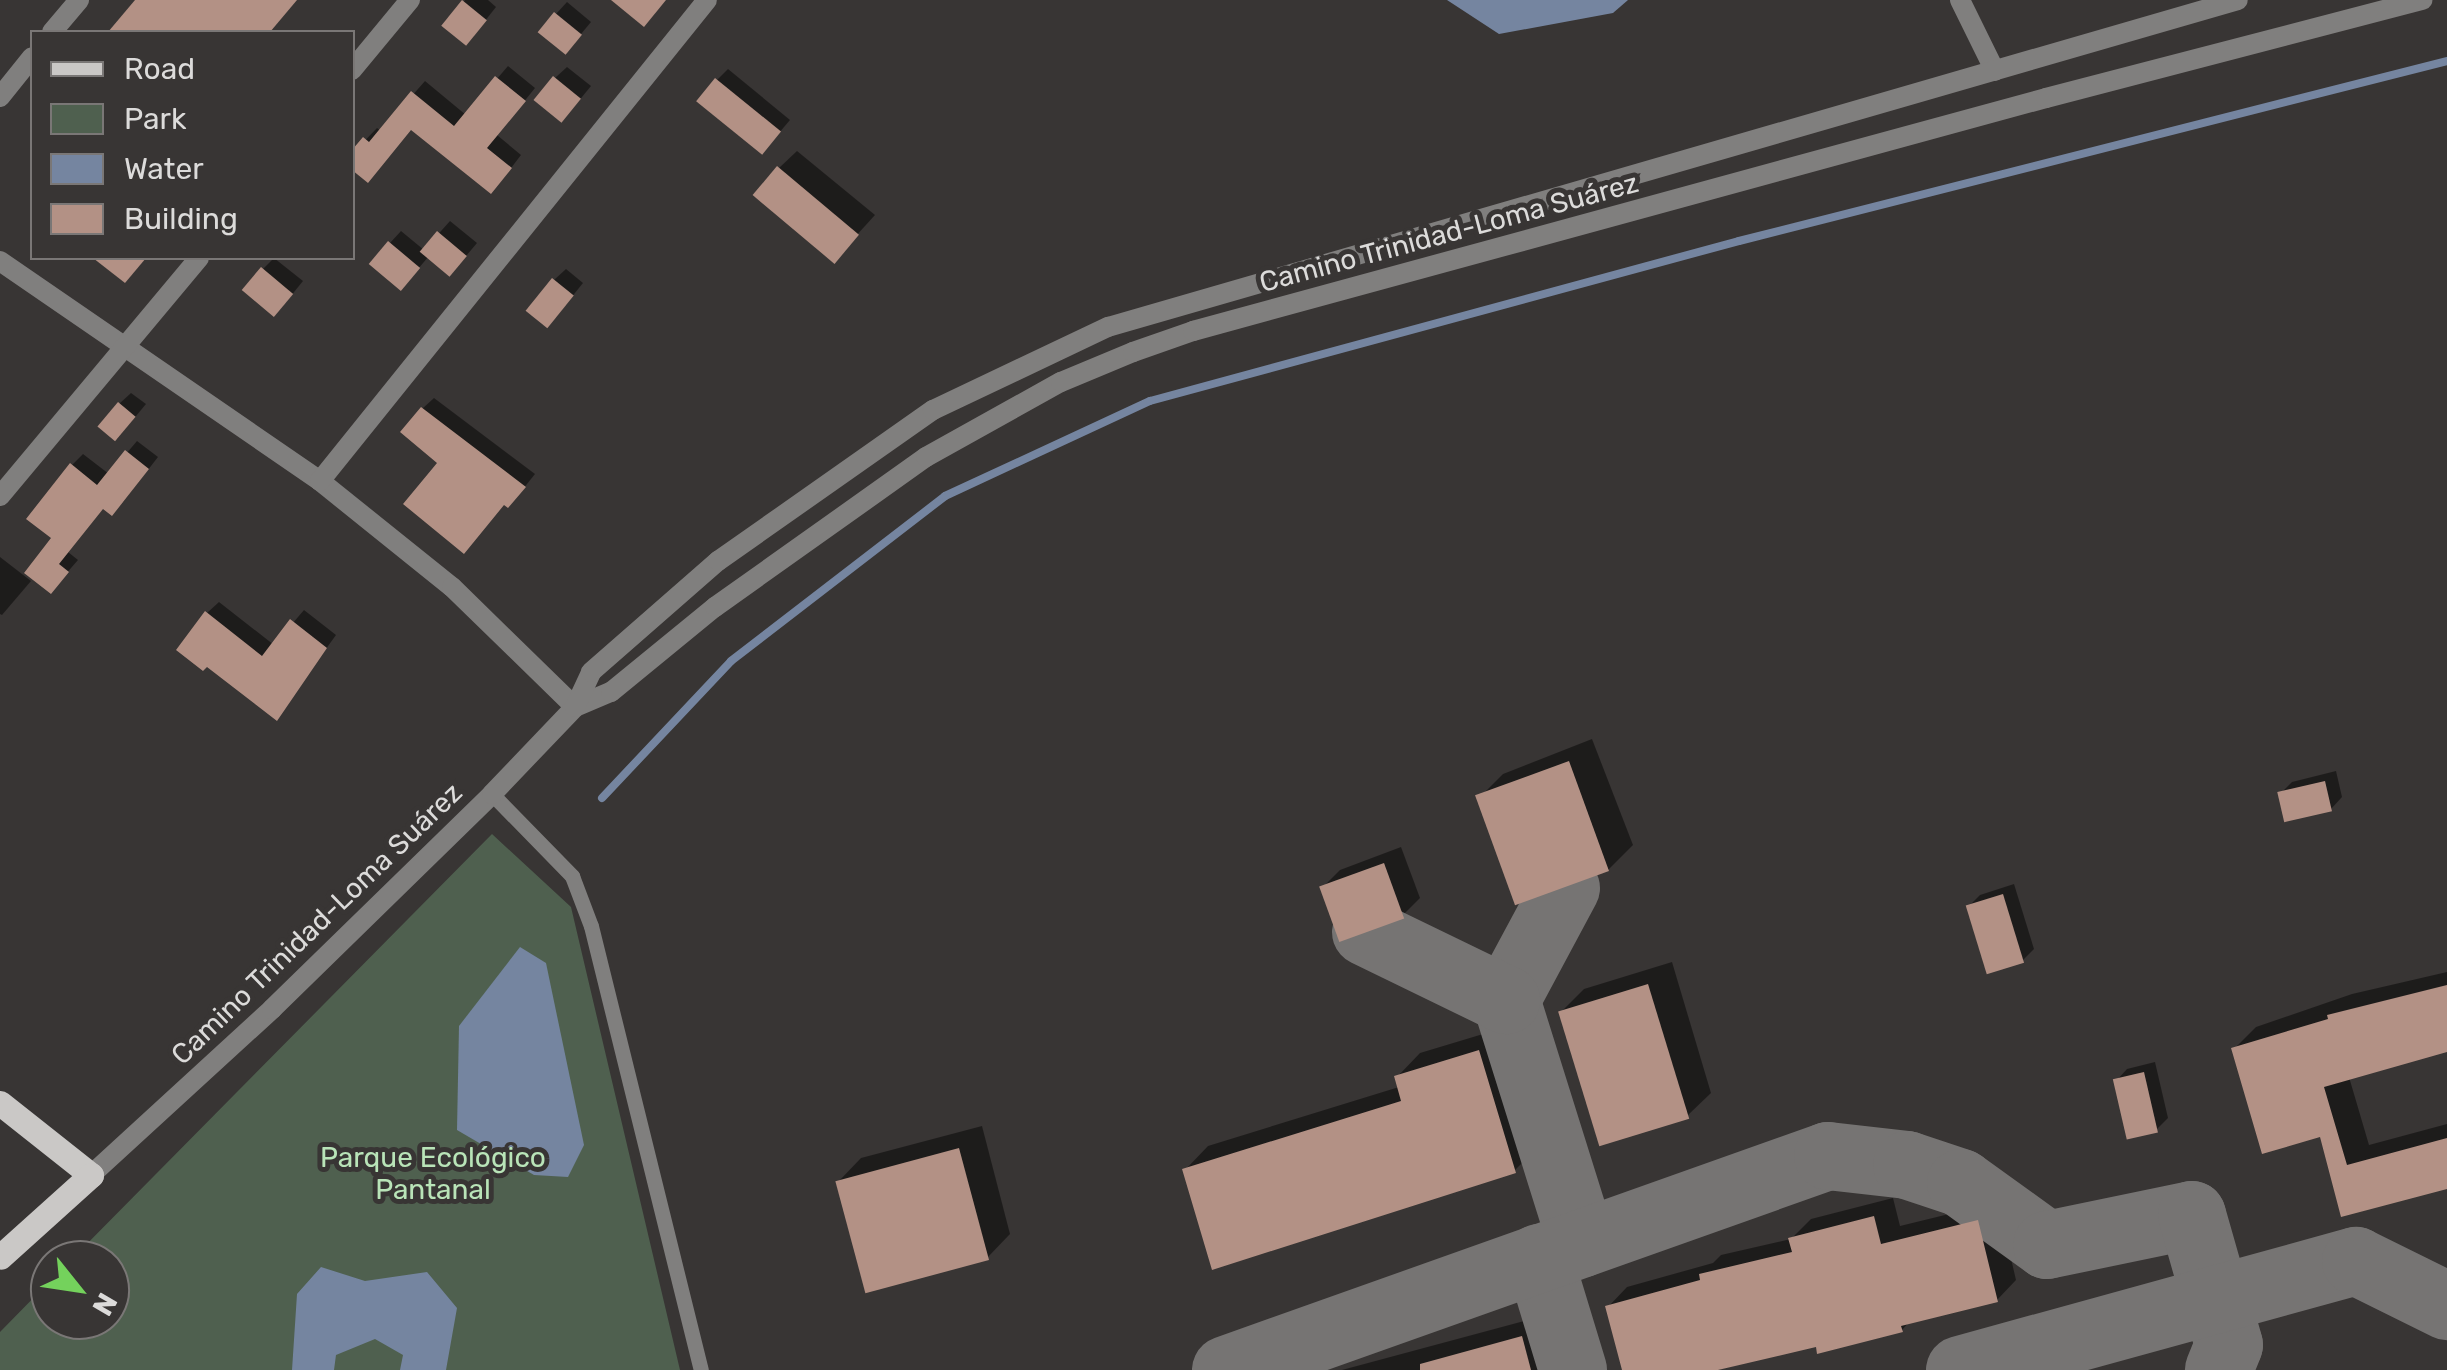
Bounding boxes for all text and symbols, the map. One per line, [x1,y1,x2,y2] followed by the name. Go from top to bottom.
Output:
[30,30,355,260] legend
[124,51,195,87] text: Road
[124,101,186,137] text: Park
[124,151,204,187] text: Water
[1256,166,1642,300] street label: Camino Trinidad-Loma Suárez
[124,201,238,237] text: Building
[164,776,470,1072] street label: Camino Trinidad-Loma Suárez
[320,1141,546,1207] park label: Parque Ecológico Pantanal
[30,1240,130,1340] north arrow
[85,1287,124,1321] text: N

